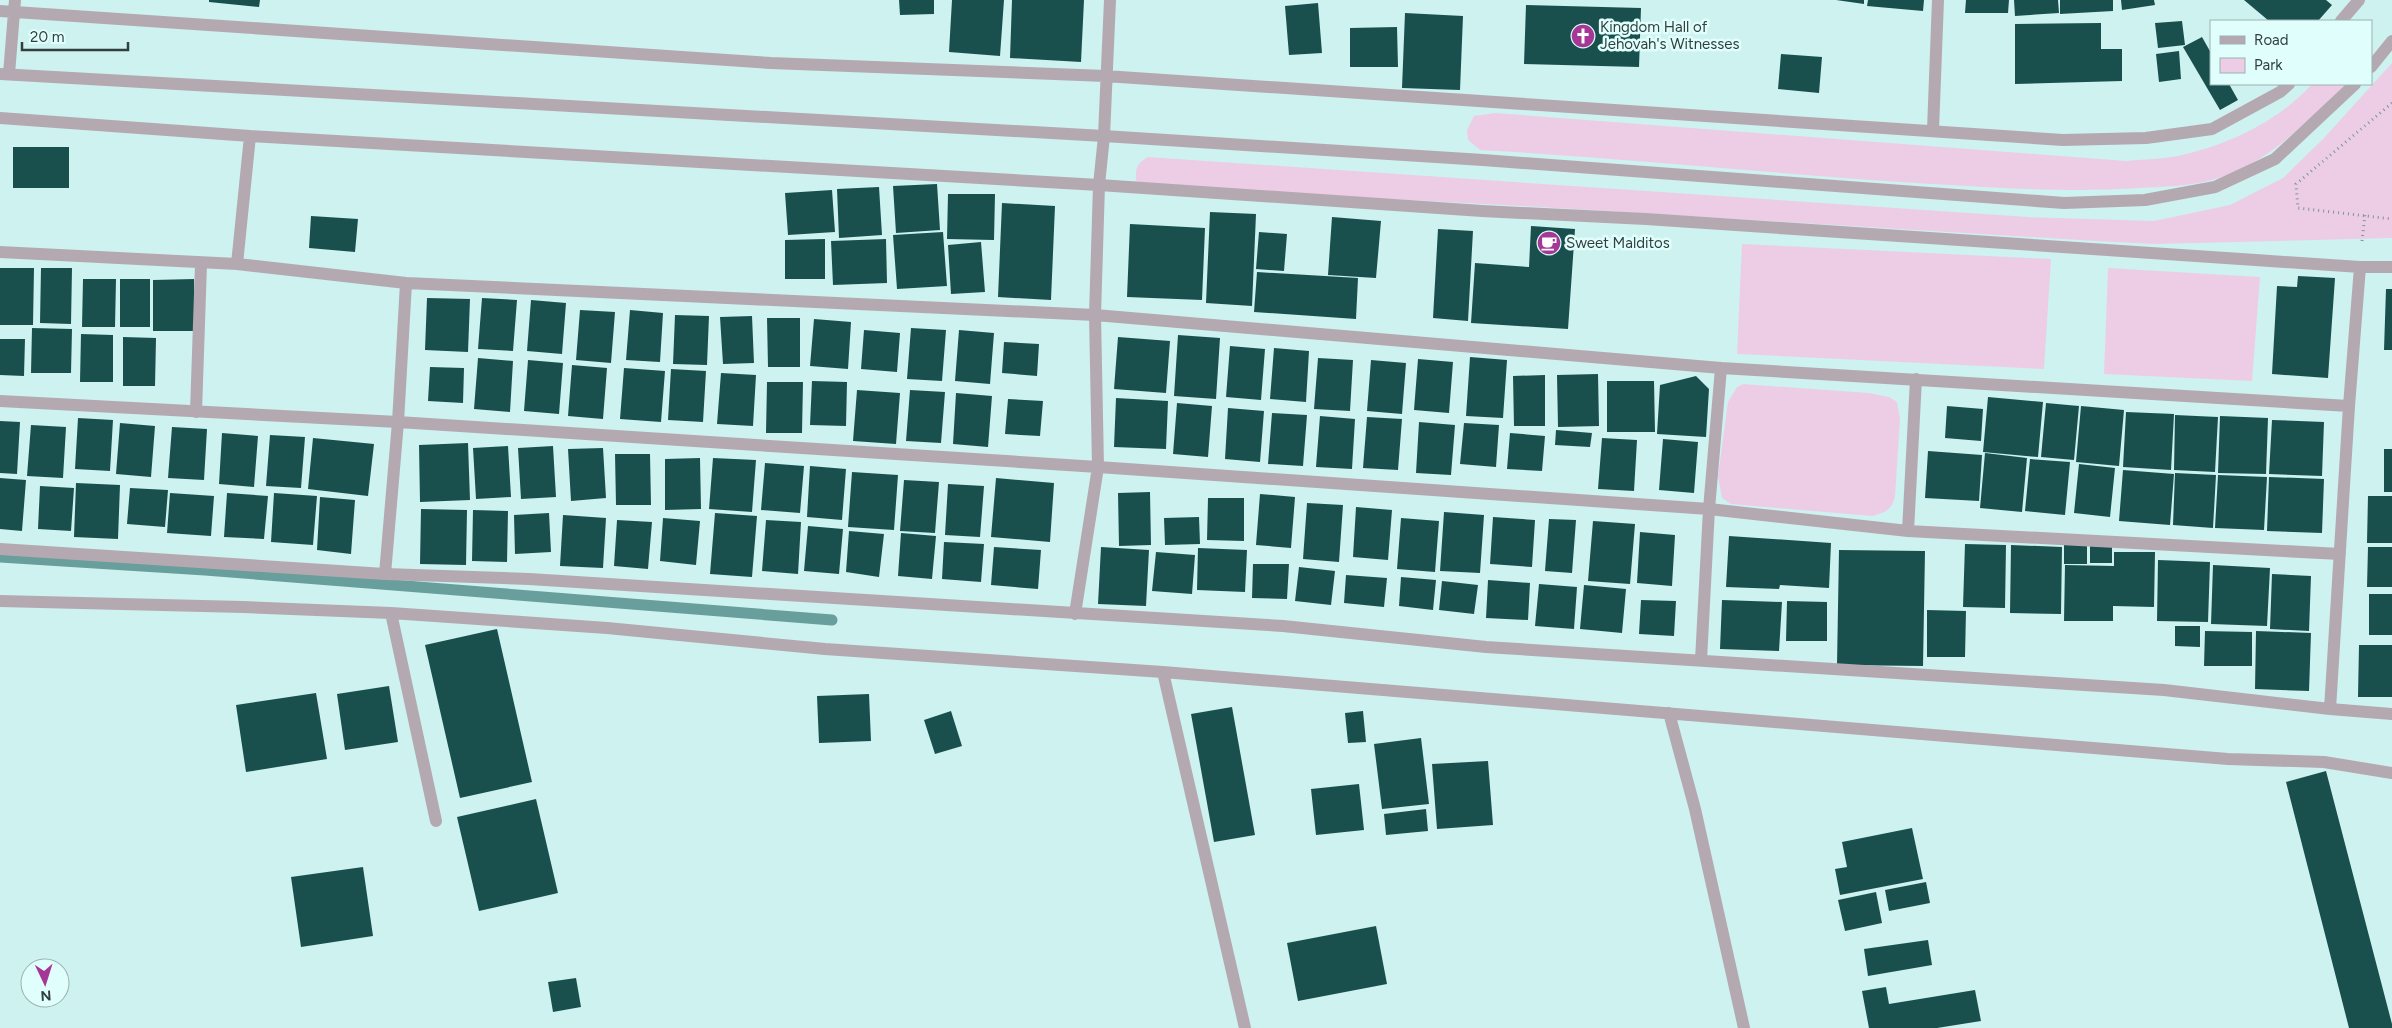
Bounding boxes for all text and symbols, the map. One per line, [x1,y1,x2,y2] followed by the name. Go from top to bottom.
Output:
[1600,18,1739,53] place label: Kingdom Hall of Jehovah's Witnesses
[22,20,129,52] scale bar
[2210,20,2372,85] legend
[1570,23,1596,49] church icon: Kingdom Hall of Jehovah's Witnesses
[30,28,64,46] text: 20 m
[2254,31,2289,49] text: Road
[2254,56,2283,74] text: Park
[1536,230,1562,256] cafe icon: Sweet Malditos
[1566,234,1670,252] place label: Sweet Malditos
[20,958,70,1008] north arrow
[40,987,52,1004] text: N

